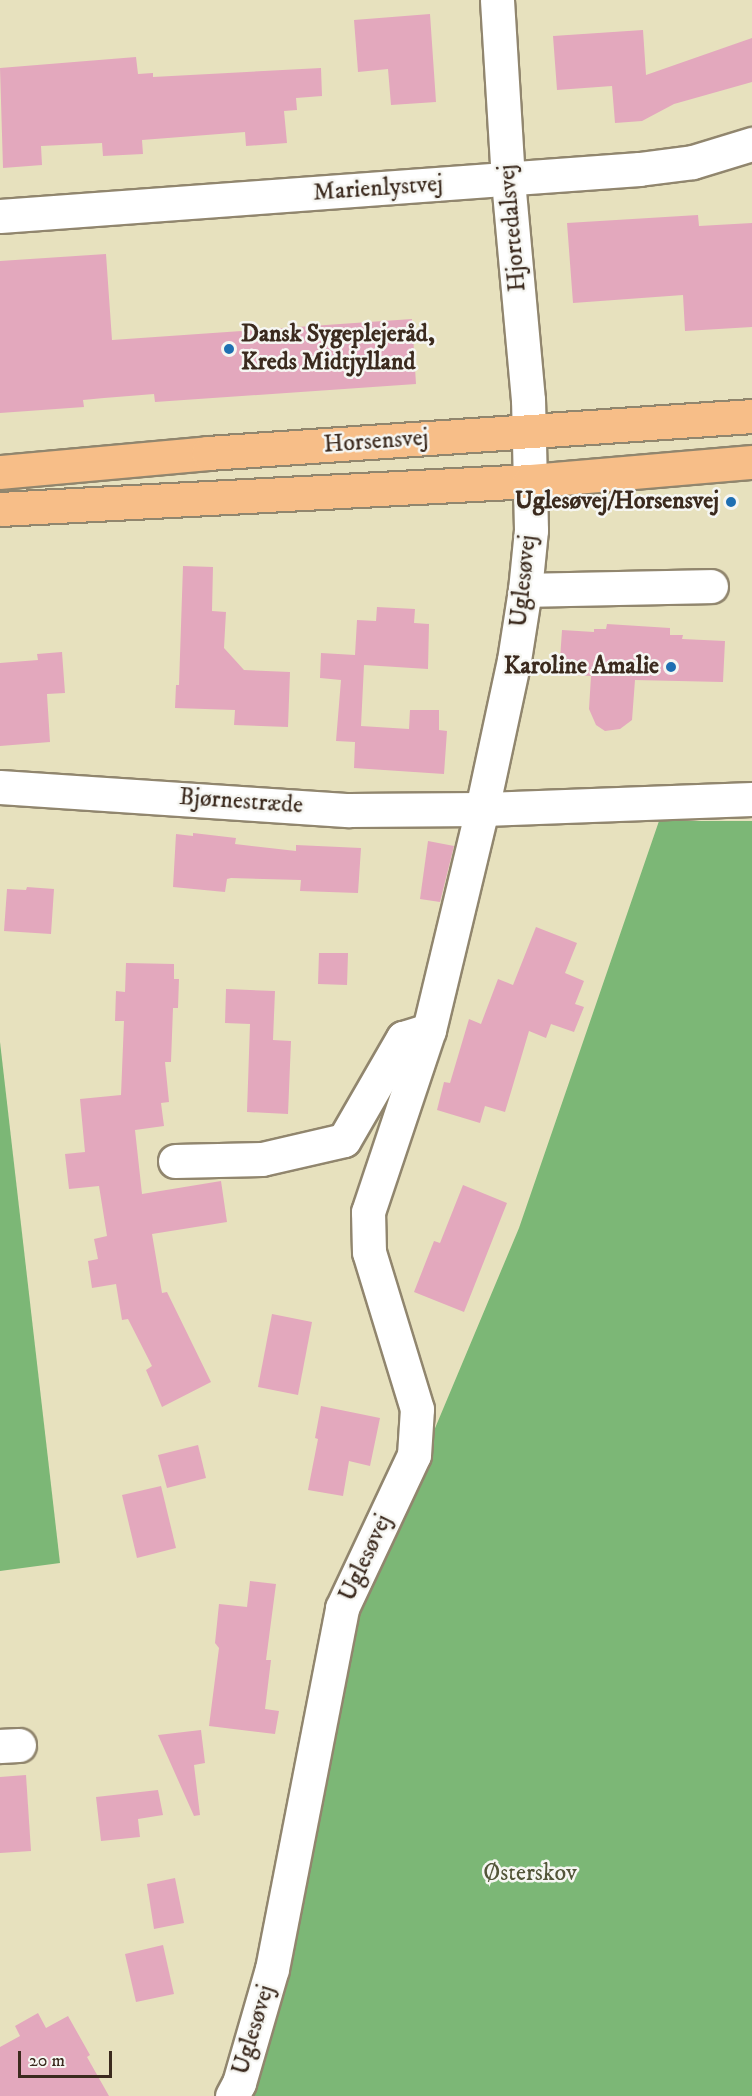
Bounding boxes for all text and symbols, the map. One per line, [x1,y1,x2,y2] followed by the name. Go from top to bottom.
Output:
[493,163,533,293] street label: Hjortedalsvej
[312,170,444,208] street label: Marienlystvej
[241,321,435,377] place label: Dansk Sygeplejeråd, Kreds Midtjylland
[222,342,236,356] marker: Dansk Sygeplejeråd, Kreds Midtjylland
[323,424,429,460] street label: Horsensvej
[515,488,719,516] place label: Uglesøvej/Horsensvej
[724,495,738,509] marker: Uglesøvej/Horsensvej
[505,533,543,629] street label: Uglesøvej
[504,653,659,681] place label: Karoline Amalie
[664,660,678,674] marker: Karoline Amalie
[178,783,304,821] street label: Bjørnestræde
[333,1510,399,1606] street label: Uglesøvej
[483,1860,577,1888] park label: Østerskov
[227,1982,281,2078] street label: Uglesøvej
[21,2039,116,2077] scale bar
[29,2050,65,2072] text: 20 m

